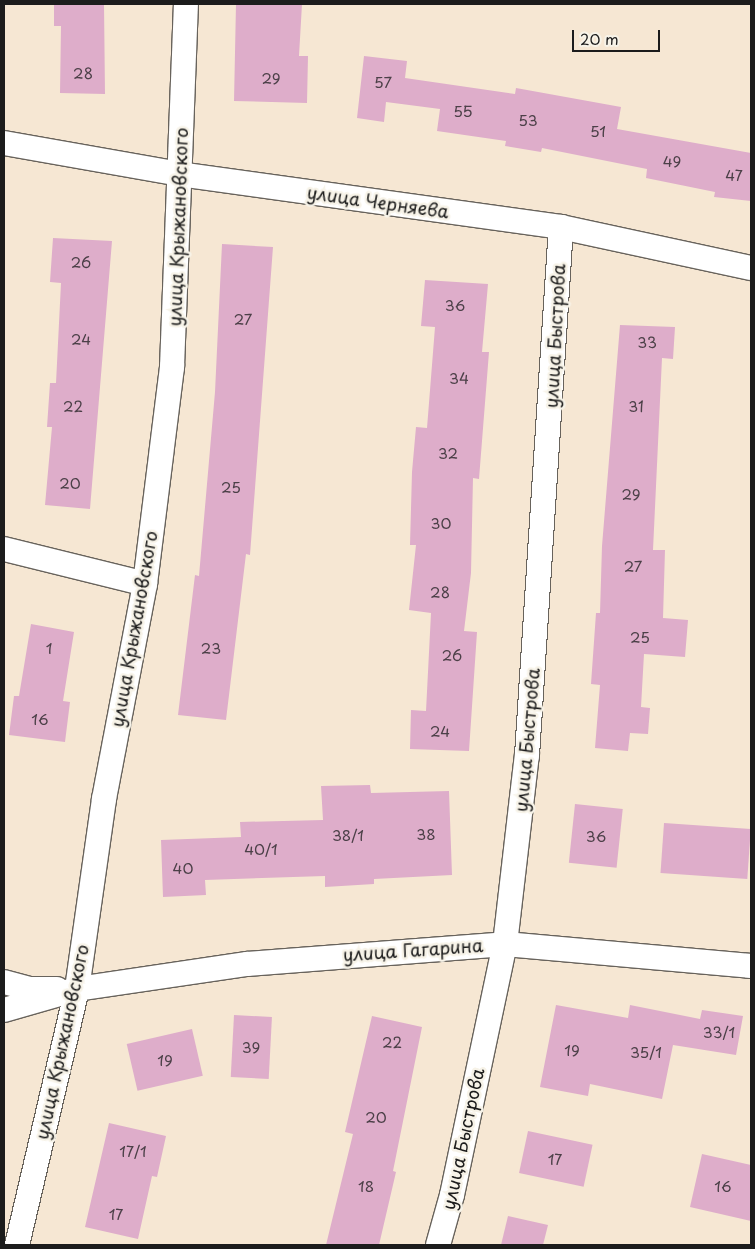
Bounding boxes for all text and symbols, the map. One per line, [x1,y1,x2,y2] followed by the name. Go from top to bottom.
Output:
[575,20,662,52] scale bar
[580,27,619,50] text: 20 m
[73,64,93,82] house number: 28
[261,69,281,87] house number: 29
[374,73,392,91] house number: 57
[453,102,473,120] house number: 55
[518,111,538,129] house number: 53
[590,122,606,140] house number: 51
[164,127,192,327] street label: улица Крыжановского
[663,152,681,170] house number: 49
[725,166,743,184] house number: 47
[305,181,451,223] street label: улица Черняева
[71,253,91,271] house number: 26
[540,263,570,409] street label: улица Быстрова
[445,296,465,314] house number: 36
[234,310,252,328] house number: 27
[71,330,91,348] house number: 24
[637,333,657,351] house number: 33
[449,369,469,387] house number: 34
[63,397,83,415] house number: 22
[628,397,644,415] house number: 31
[438,444,458,462] house number: 32
[59,474,81,492] house number: 20
[221,478,241,496] house number: 25
[621,485,641,503] house number: 29
[431,514,451,532] house number: 30
[106,529,162,729] street label: улица Крыжановского
[624,557,642,575] house number: 27
[430,583,450,601] house number: 28
[630,628,650,646] house number: 25
[46,639,52,657] house number: 1
[201,639,221,657] house number: 23
[442,646,462,664] house number: 26
[510,667,544,813] street label: улица Быстрова
[31,710,49,728] house number: 16
[430,722,450,740] house number: 24
[416,825,436,843] house number: 38
[332,826,364,844] house number: 38/1
[586,827,606,845] house number: 36
[244,840,278,858] house number: 40/1
[173,859,193,877] house number: 40
[342,934,484,966] street label: улица Гагарина
[31,942,93,1142] street label: улица Крыжановского
[703,1023,735,1041] house number: 33/1
[382,1033,402,1051] house number: 22
[242,1038,260,1056] house number: 39
[564,1041,580,1059] house number: 19
[630,1043,662,1061] house number: 35/1
[157,1051,173,1069] house number: 19
[437,1066,489,1212] street label: улица Быстрова
[365,1108,387,1126] house number: 20
[119,1142,147,1160] house number: 17/1
[548,1150,562,1168] house number: 17
[358,1177,374,1195] house number: 18
[714,1177,732,1195] house number: 16
[109,1205,123,1223] house number: 17

